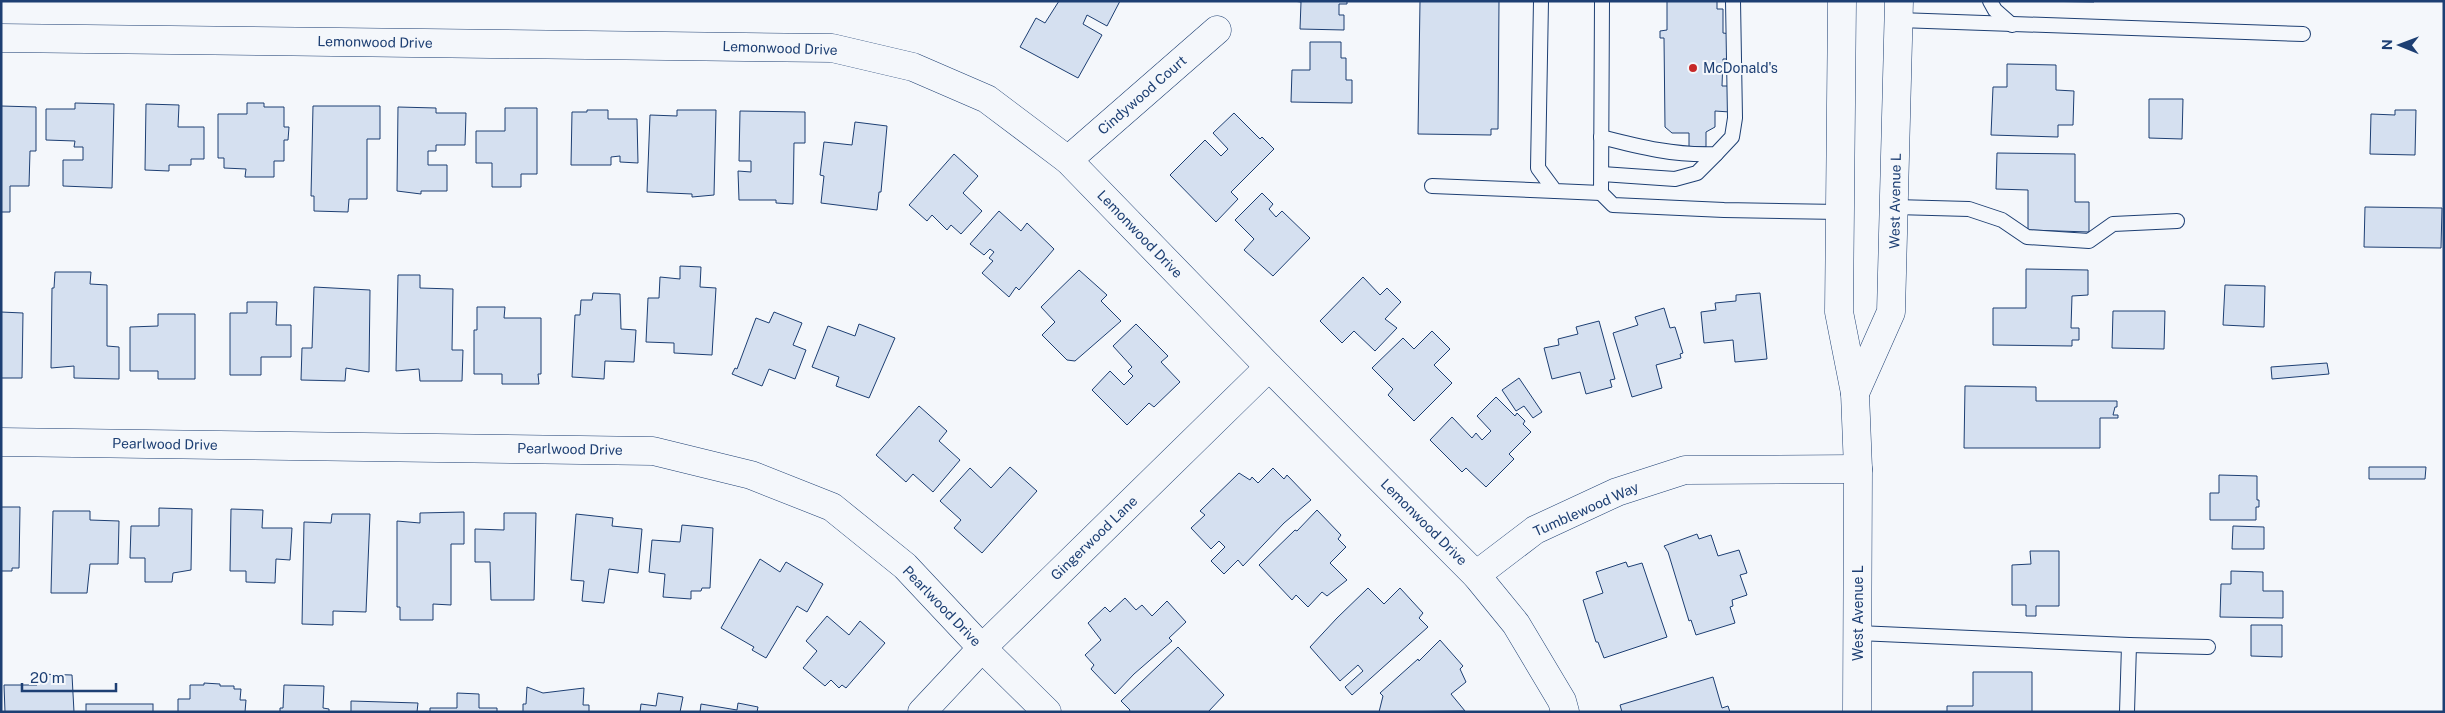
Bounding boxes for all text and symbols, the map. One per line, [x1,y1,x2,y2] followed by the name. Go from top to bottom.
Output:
[2375,20,2425,70] north arrow
[317,33,433,51] street label: Lemonwood Drive
[722,38,838,58] street label: Lemonwood Drive
[2379,39,2395,50] text: N
[1094,52,1190,138] street label: Cindywood Court
[1703,60,1778,76] place label: McDonald's
[1687,62,1699,74] marker: McDonald's
[1886,153,1904,249] street label: West Avenue L
[1094,187,1186,281] street label: Lemonwood Drive
[112,435,218,453] street label: Pearlwood Drive
[517,440,623,458] street label: Pearlwood Drive
[1378,476,1471,569] street label: Lemonwood Drive
[1531,478,1642,539] street label: Tumblewood Way
[1047,493,1141,583] street label: Gingerwood Lane
[900,562,985,650] street label: Pearlwood Drive
[1850,565,1866,661] street label: West Avenue L
[22,660,116,692] scale bar
[30,669,65,686] text: 20 m

